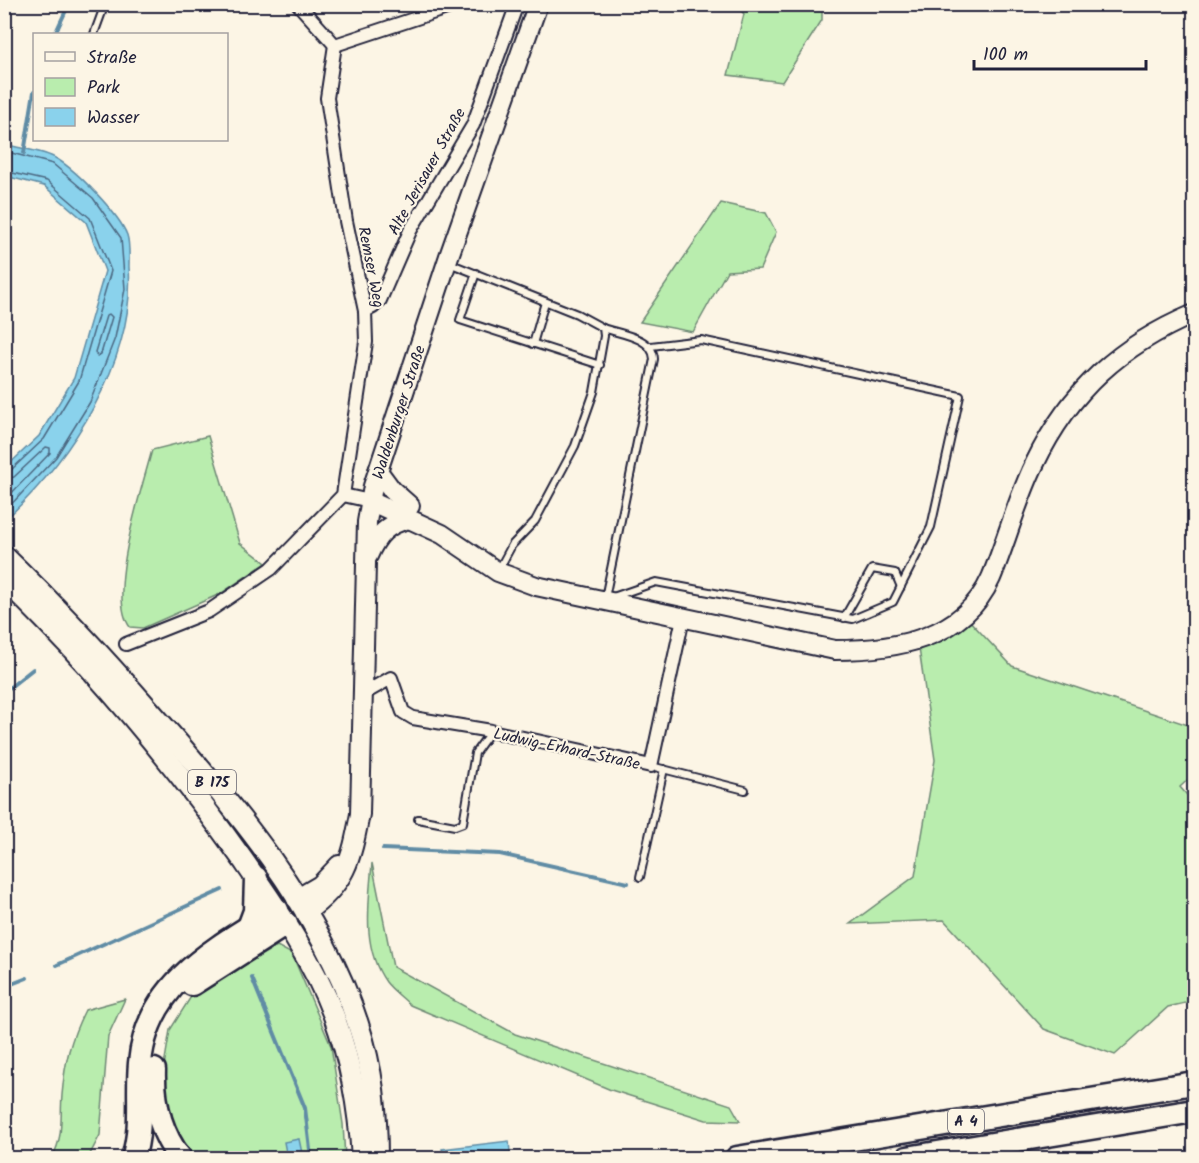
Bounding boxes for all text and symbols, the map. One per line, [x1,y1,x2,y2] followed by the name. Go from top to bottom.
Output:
[33,33,228,141] legend
[974,33,1146,71] scale bar
[983,41,1028,70] text: 100 m
[87,44,137,73] text: Straße
[87,74,120,103] text: Park
[382,103,473,240] street label: Alte Jerisauer Straße
[87,104,140,133] text: Wasser
[350,224,391,310] street label: Remser Weg
[366,342,433,483] street label: Waldenburger Straße
[491,722,642,777] street label: Ludwig-Erhard-Straße
[188,770,236,794] road number: B 175
[948,1109,984,1133] road number: A 4

